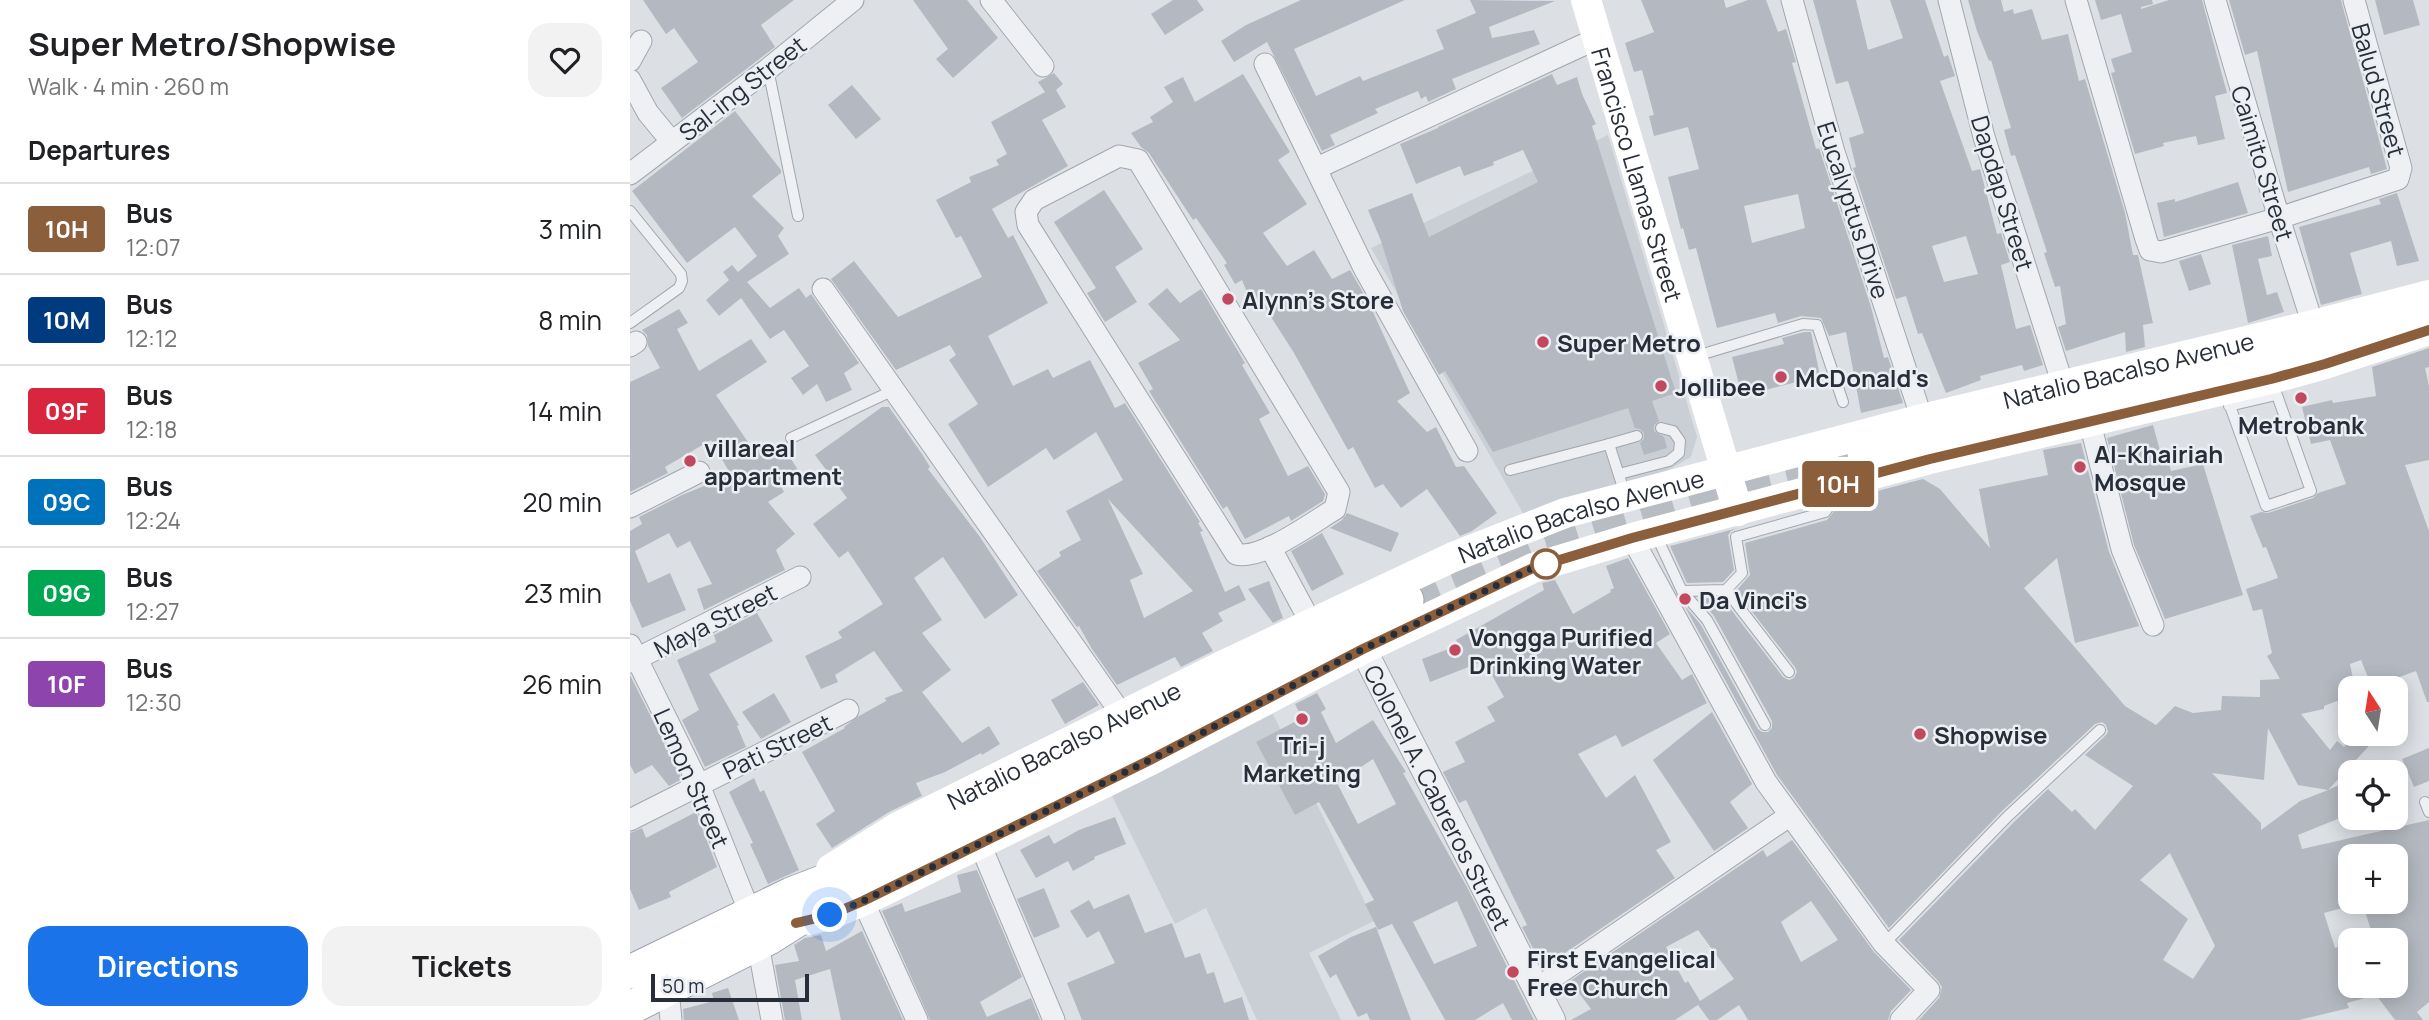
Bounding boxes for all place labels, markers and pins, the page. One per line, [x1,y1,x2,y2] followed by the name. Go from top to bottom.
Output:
[1242,283,1394,316] place label: Alynn's Store
[1220,291,1236,307] marker: Alynn's Store
[1557,326,1701,359] place label: Super Metro
[1535,334,1551,350] marker: Super Metro
[1795,361,1929,394] place label: McDonald's
[1773,369,1789,385] marker: McDonald's
[1675,370,1766,403] place label: Jollibee
[1653,378,1669,394] marker: Jollibee
[2293,390,2309,406] marker: Metrobank
[2238,408,2365,441] place label: Metrobank
[704,431,842,492] place label: villareal appartment
[2094,437,2223,498] place label: Al-Khairiah Mosque
[682,453,698,469] marker: villareal appartment
[2072,459,2088,475] marker: Al-Khairiah Mosque
[1531,549,1561,579] unlabelled marker
[1699,583,1807,616] place label: Da Vinci's
[1677,591,1693,607] marker: Da Vinci's
[1469,620,1653,681] place label: Vongga Purified Drinking Water
[1447,642,1463,658] marker: Vongga Purified Drinking Water
[1294,711,1310,727] marker: Tri-j Marketing
[1934,718,2047,751] place label: Shopwise
[1912,726,1928,742] marker: Shopwise
[1243,728,1361,789] place label: Tri-j Marketing
[1527,942,1716,1003] place label: First Evangelical Free Church
[1505,964,1521,980] marker: First Evangelical Free Church

